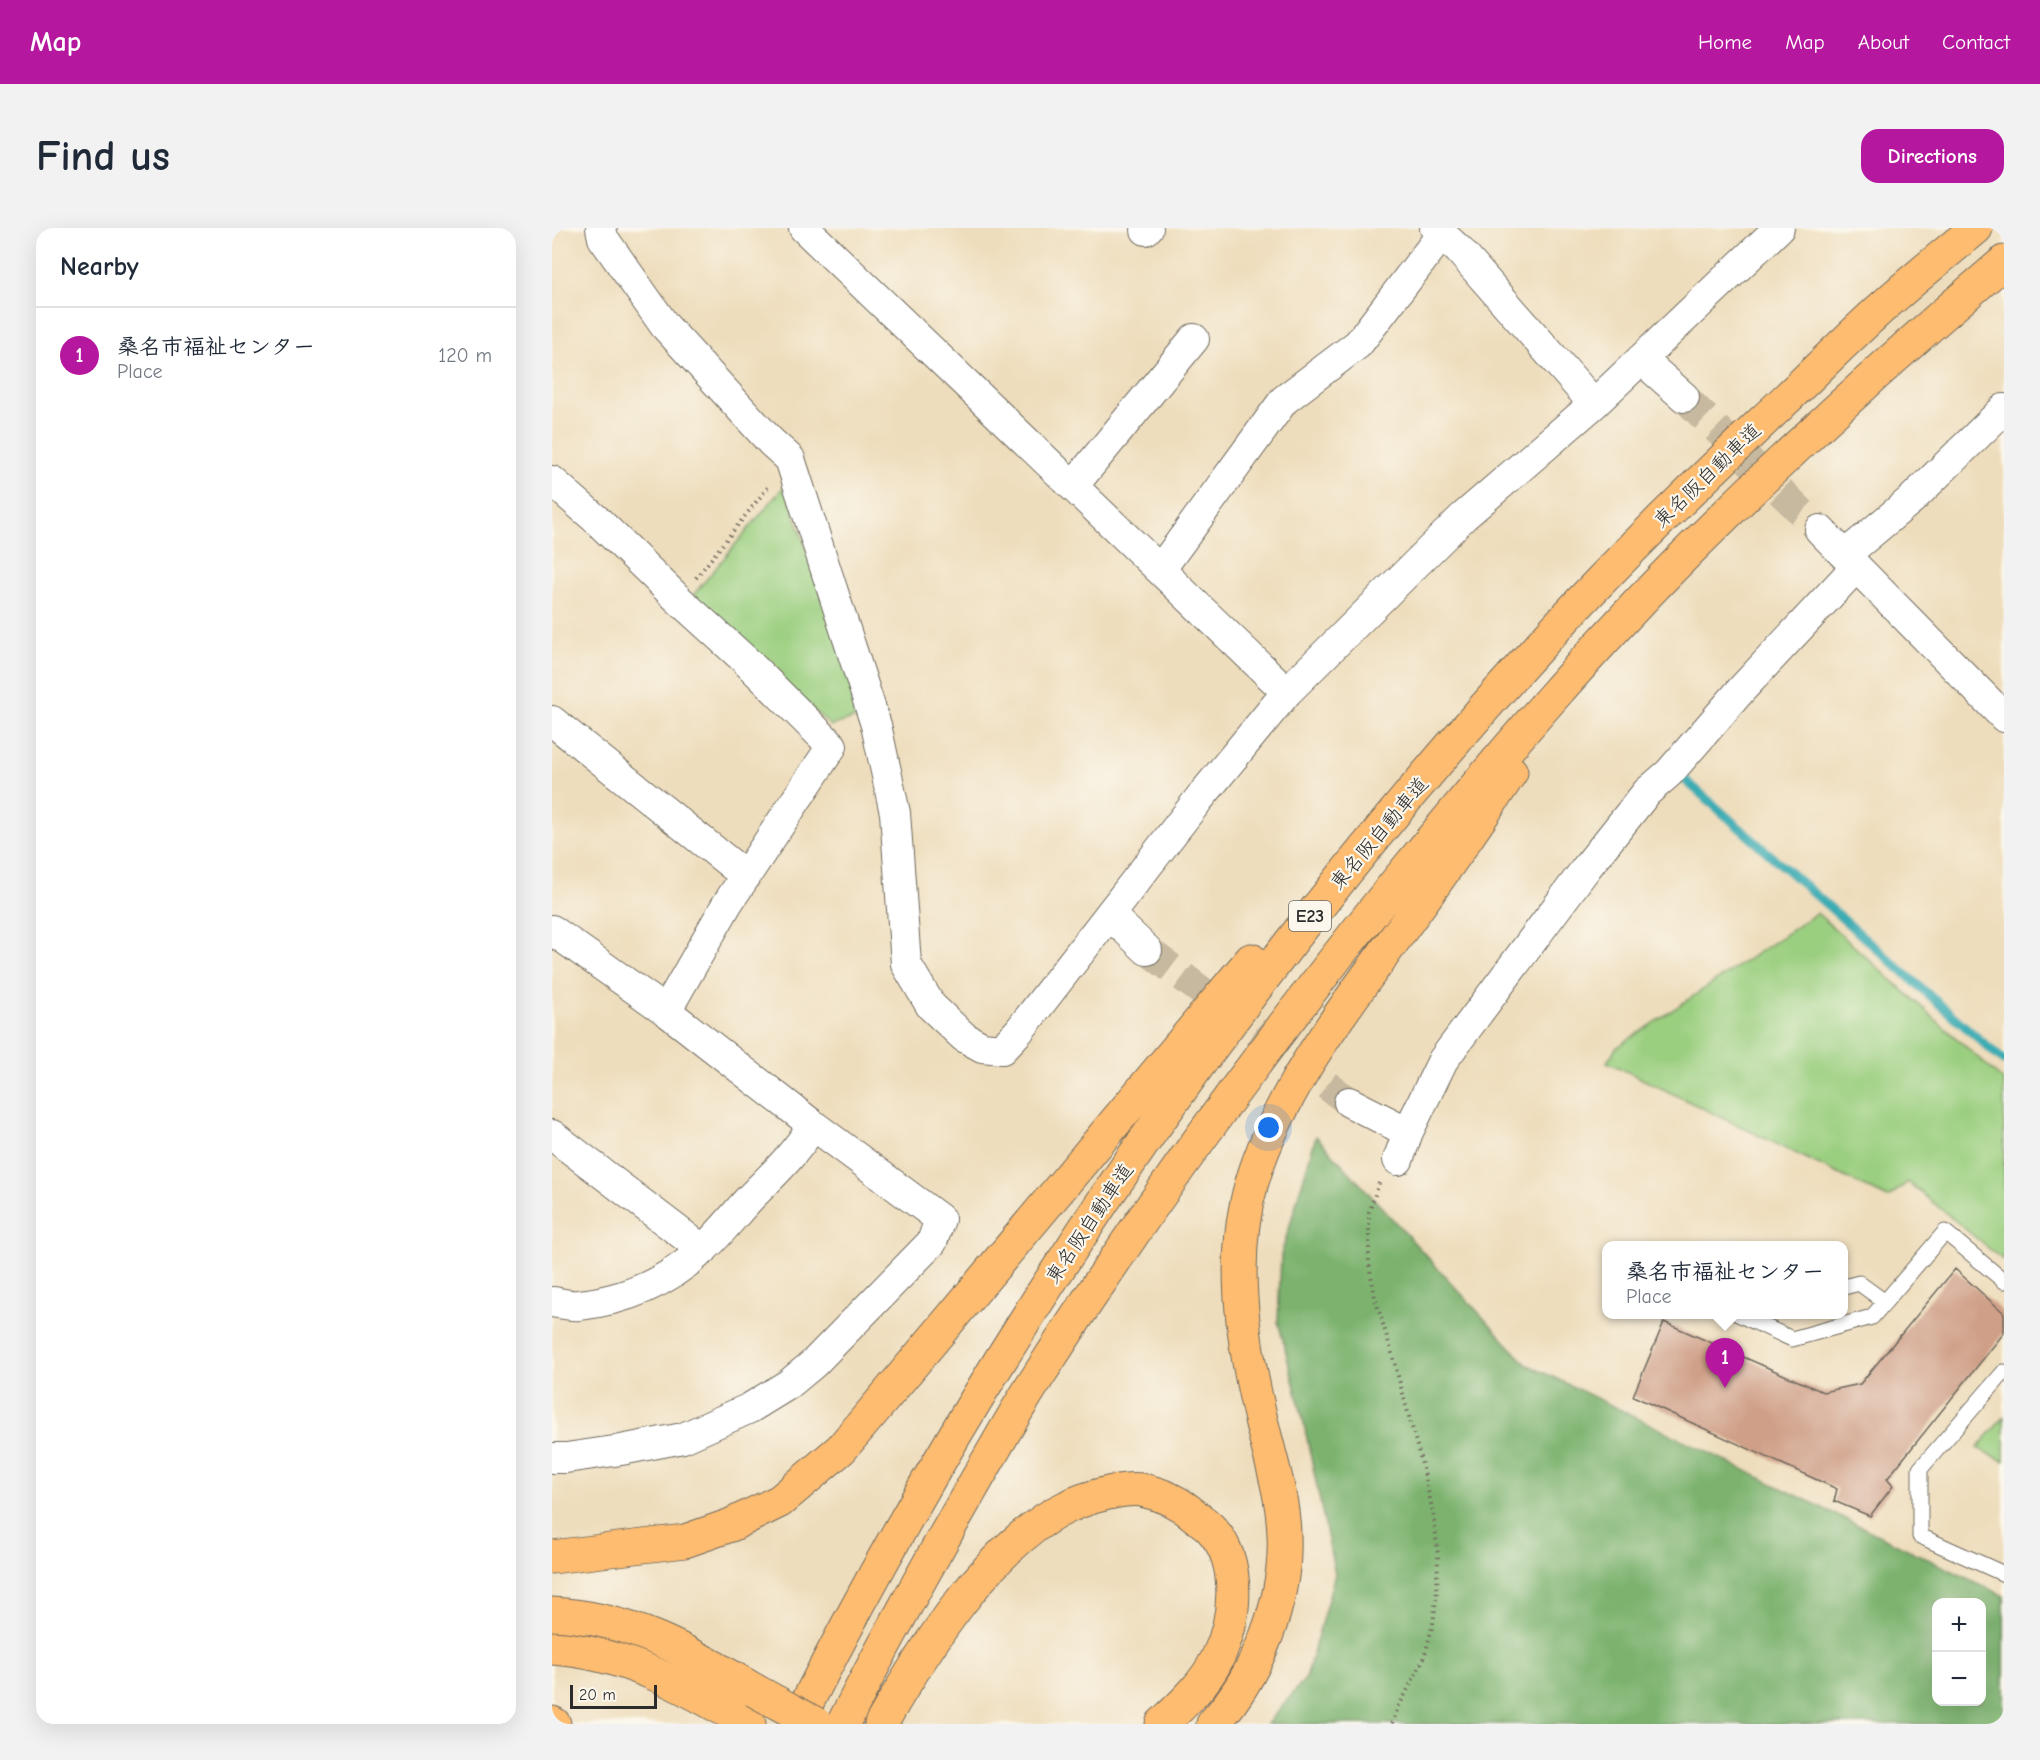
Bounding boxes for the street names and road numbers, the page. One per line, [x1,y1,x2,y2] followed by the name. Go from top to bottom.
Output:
[1649,418,1766,532] street label: 東名阪自動車道
[1326,772,1433,894] street label: 東名阪自動車道
[1289,901,1331,931] road number: E23
[1041,1159,1138,1288] street label: 東名阪自動車道

